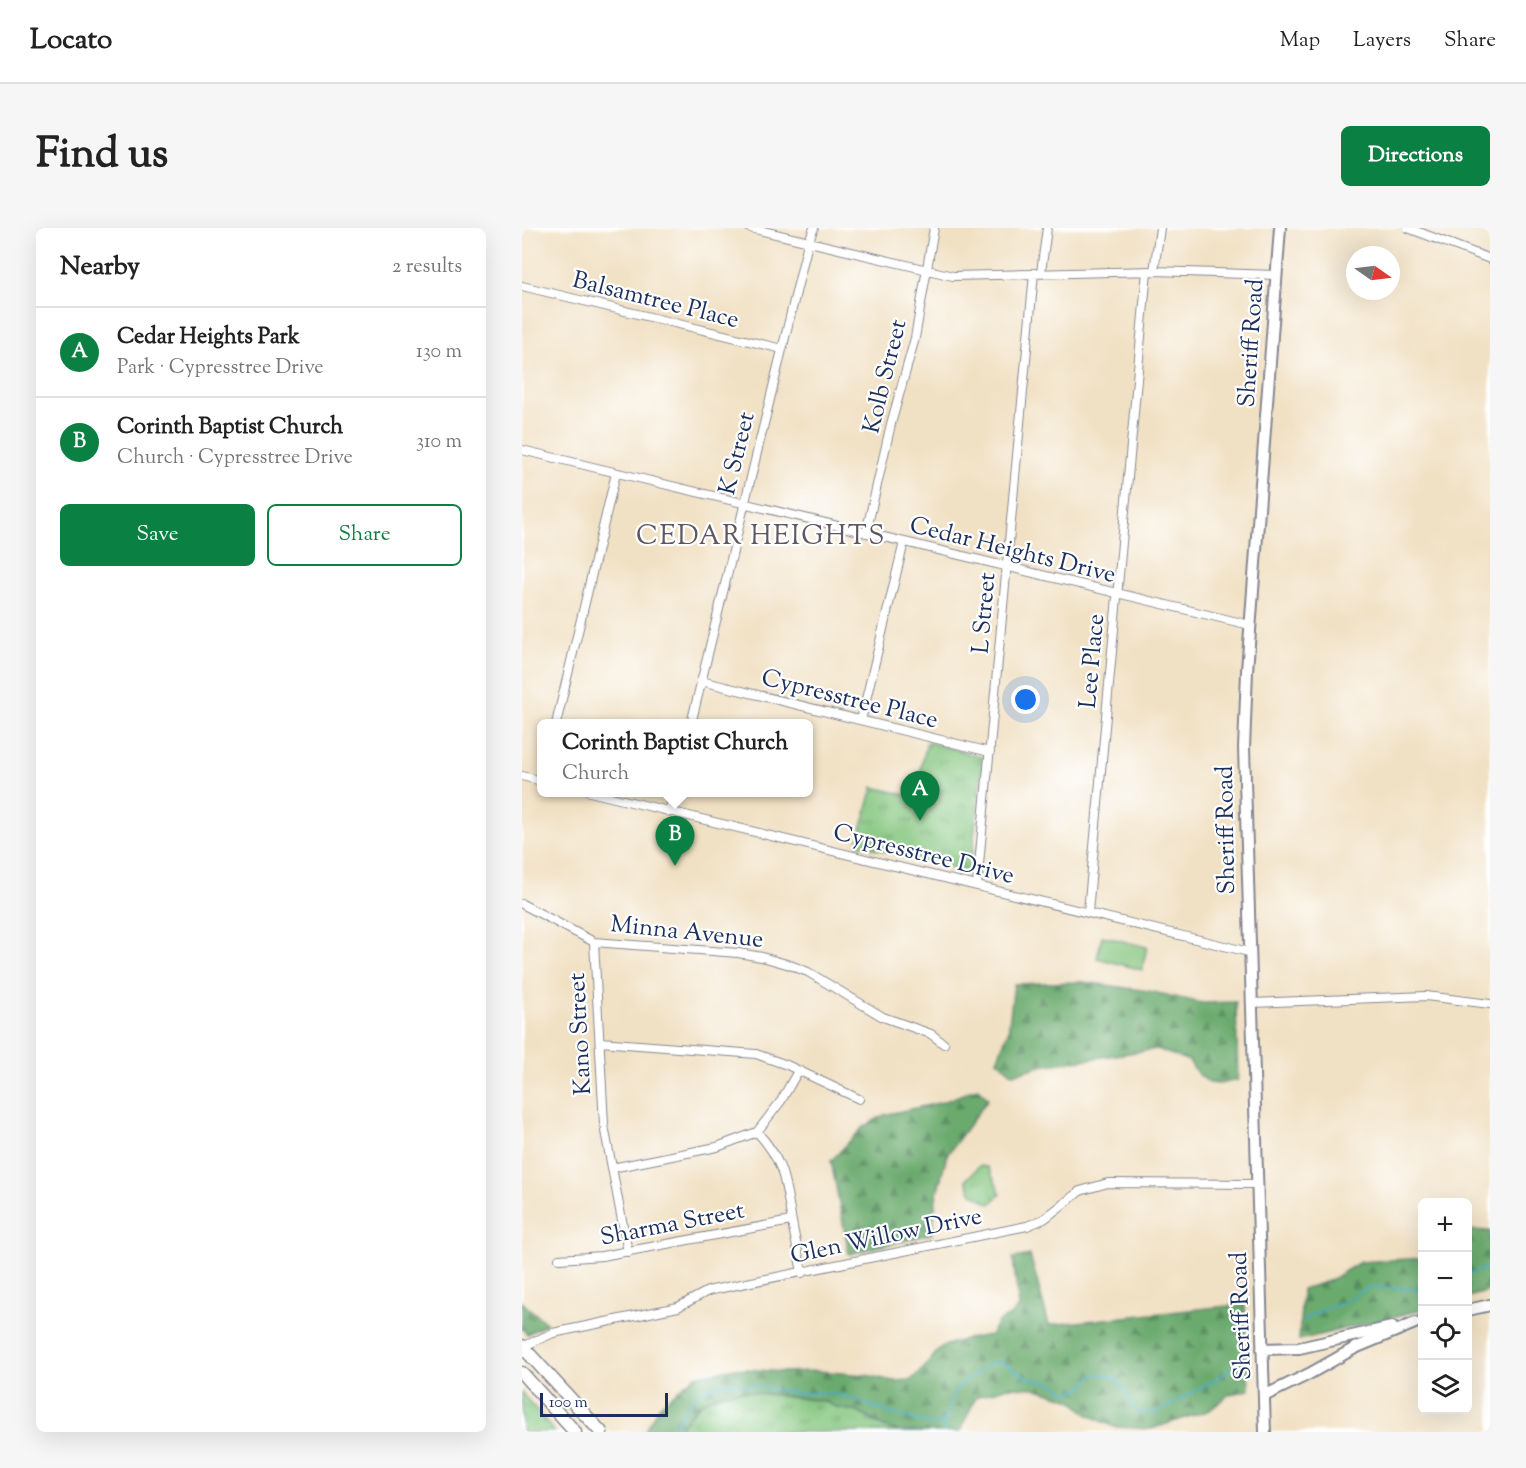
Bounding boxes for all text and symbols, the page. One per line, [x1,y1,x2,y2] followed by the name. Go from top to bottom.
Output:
[30,21,112,61] text: Locato
[1280,26,1320,56] text: Map
[1353,26,1411,56] text: Layers
[1444,26,1496,56] text: Share
[36,126,168,186] text: Find us
[1341,126,1490,186] button: Directions
[1346,246,1400,300] north arrow
[60,249,140,286] text: Nearby
[392,253,462,282] text: 2 results
[569,264,742,338] street label: Balsamtree Place
[1231,277,1273,409] street label: Sheriff Road
[855,316,917,437] street label: Kolb Street
[117,322,300,354] text: Cedar Heights Park
[71,338,88,367] text: A
[416,338,462,367] text: 130 m
[117,354,324,383] text: Park · Cypresstree Drive
[711,408,765,499] street label: K Street
[117,412,343,444] text: Corinth Baptist Church
[73,428,86,457] text: B
[416,428,462,457] text: 310 m
[117,444,353,473] text: Church · Cypresstree Drive
[60,504,255,566] button: Save
[267,504,462,566] button: Share
[906,509,1119,593] street label: Cedar Heights Drive
[636,518,886,557] district label: CEDAR HEIGHTS
[965,571,1005,655] street label: L Street
[1072,612,1114,710] street label: Lee Place
[758,662,941,738] street label: Cypresstree Place
[1011,685,1040,714] your location
[537,719,813,797] popup
[562,728,788,760] text: Corinth Baptist Church
[562,760,629,789] text: Church
[1209,765,1245,895] street label: Sheriff Road
[900,772,940,821] pin: A
[656,816,694,866] pin: B
[829,816,1018,894] street label: Cypresstree Drive
[609,908,765,958] street label: Minna Avenue
[561,972,601,1096] street label: Kano Street
[597,1194,747,1256] street label: Sharma Street
[1418,1198,1472,1414] map controls
[1418,1198,1472,1252] button: +
[787,1200,985,1274] street label: Glen Willow Drive
[1223,1251,1261,1381] street label: Sheriff Road
[1418,1252,1472,1306] button: −
[1418,1306,1472,1360] button: locate
[1418,1360,1472,1414] button: layers
[540,1390,668,1418] scale bar
[549,1392,588,1415] text: 100 m

